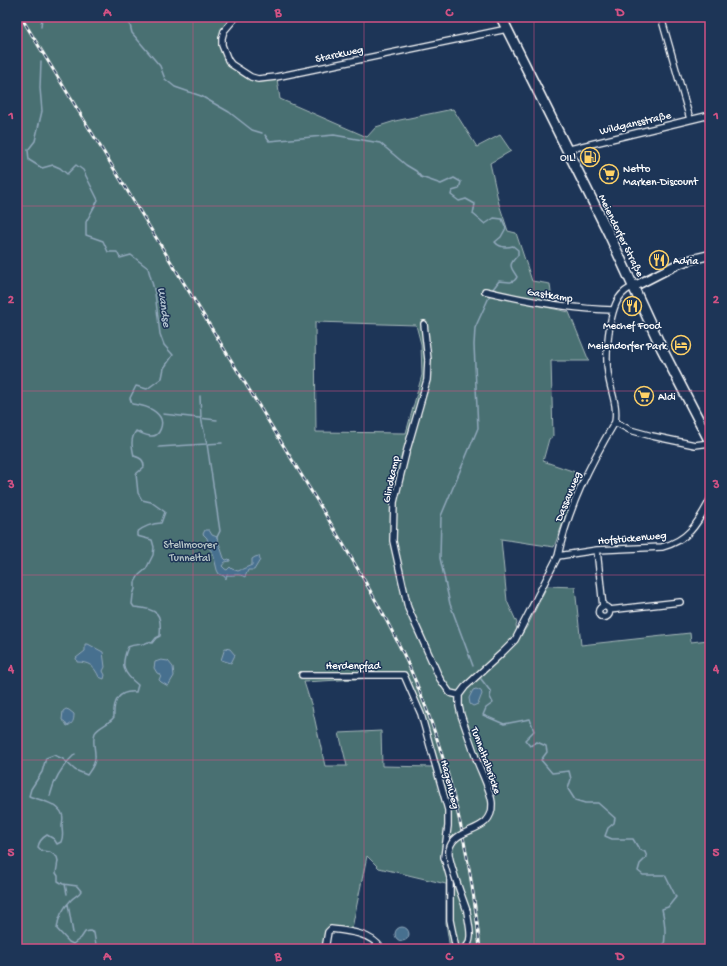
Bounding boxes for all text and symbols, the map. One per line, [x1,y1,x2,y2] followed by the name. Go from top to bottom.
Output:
[102,6,112,21] text: A
[274,6,283,21] text: B
[444,6,454,21] text: C
[615,6,625,21] text: D
[314,44,364,66] street label: Starckweg
[7,109,14,124] text: 1
[712,109,719,124] text: 1
[598,110,673,138] street label: Wildgansstraße
[579,146,601,168] fuel station icon: OIL!
[560,153,576,165] place label: OIL!
[598,163,620,185] supermarket icon: Netto Marken-Discount
[623,164,699,189] place label: Netto Marken-Discount
[595,192,646,279] street label: Meiendorfer Straße
[648,249,670,271] restaurant icon: Adria
[673,256,699,268] place label: Adria
[153,286,173,329] water label: Wandse
[526,286,574,306] street label: Gastkamp
[8,293,15,308] text: 2
[713,293,720,308] text: 2
[621,295,643,317] restaurant icon: Mechef Food
[603,320,663,333] place label: Mechef Food
[670,334,692,356] hotel icon: Meiendorfer Park
[588,340,668,353] place label: Meiendorfer Park
[633,385,655,407] supermarket icon: Aldi
[658,392,676,404] place label: Aldi
[381,454,403,504] street label: Glindkamp
[553,470,584,525] street label: Dassauweg
[7,478,15,493] text: 3
[712,478,720,493] text: 3
[597,529,667,548] street label: Hofstückenweg
[164,540,218,565] park label: Stellmoorer Tunneltal
[326,660,382,673] street label: Herdenpfad
[7,662,15,677] text: 4
[712,662,720,677] text: 4
[467,725,503,796] street label: Tunneltalbrücke
[437,759,461,810] street label: Hagenweg
[8,846,15,861] text: 5
[713,846,720,861] text: 5
[102,950,112,965] text: A
[274,950,283,965] text: B
[444,950,454,965] text: C
[615,950,625,965] text: D

